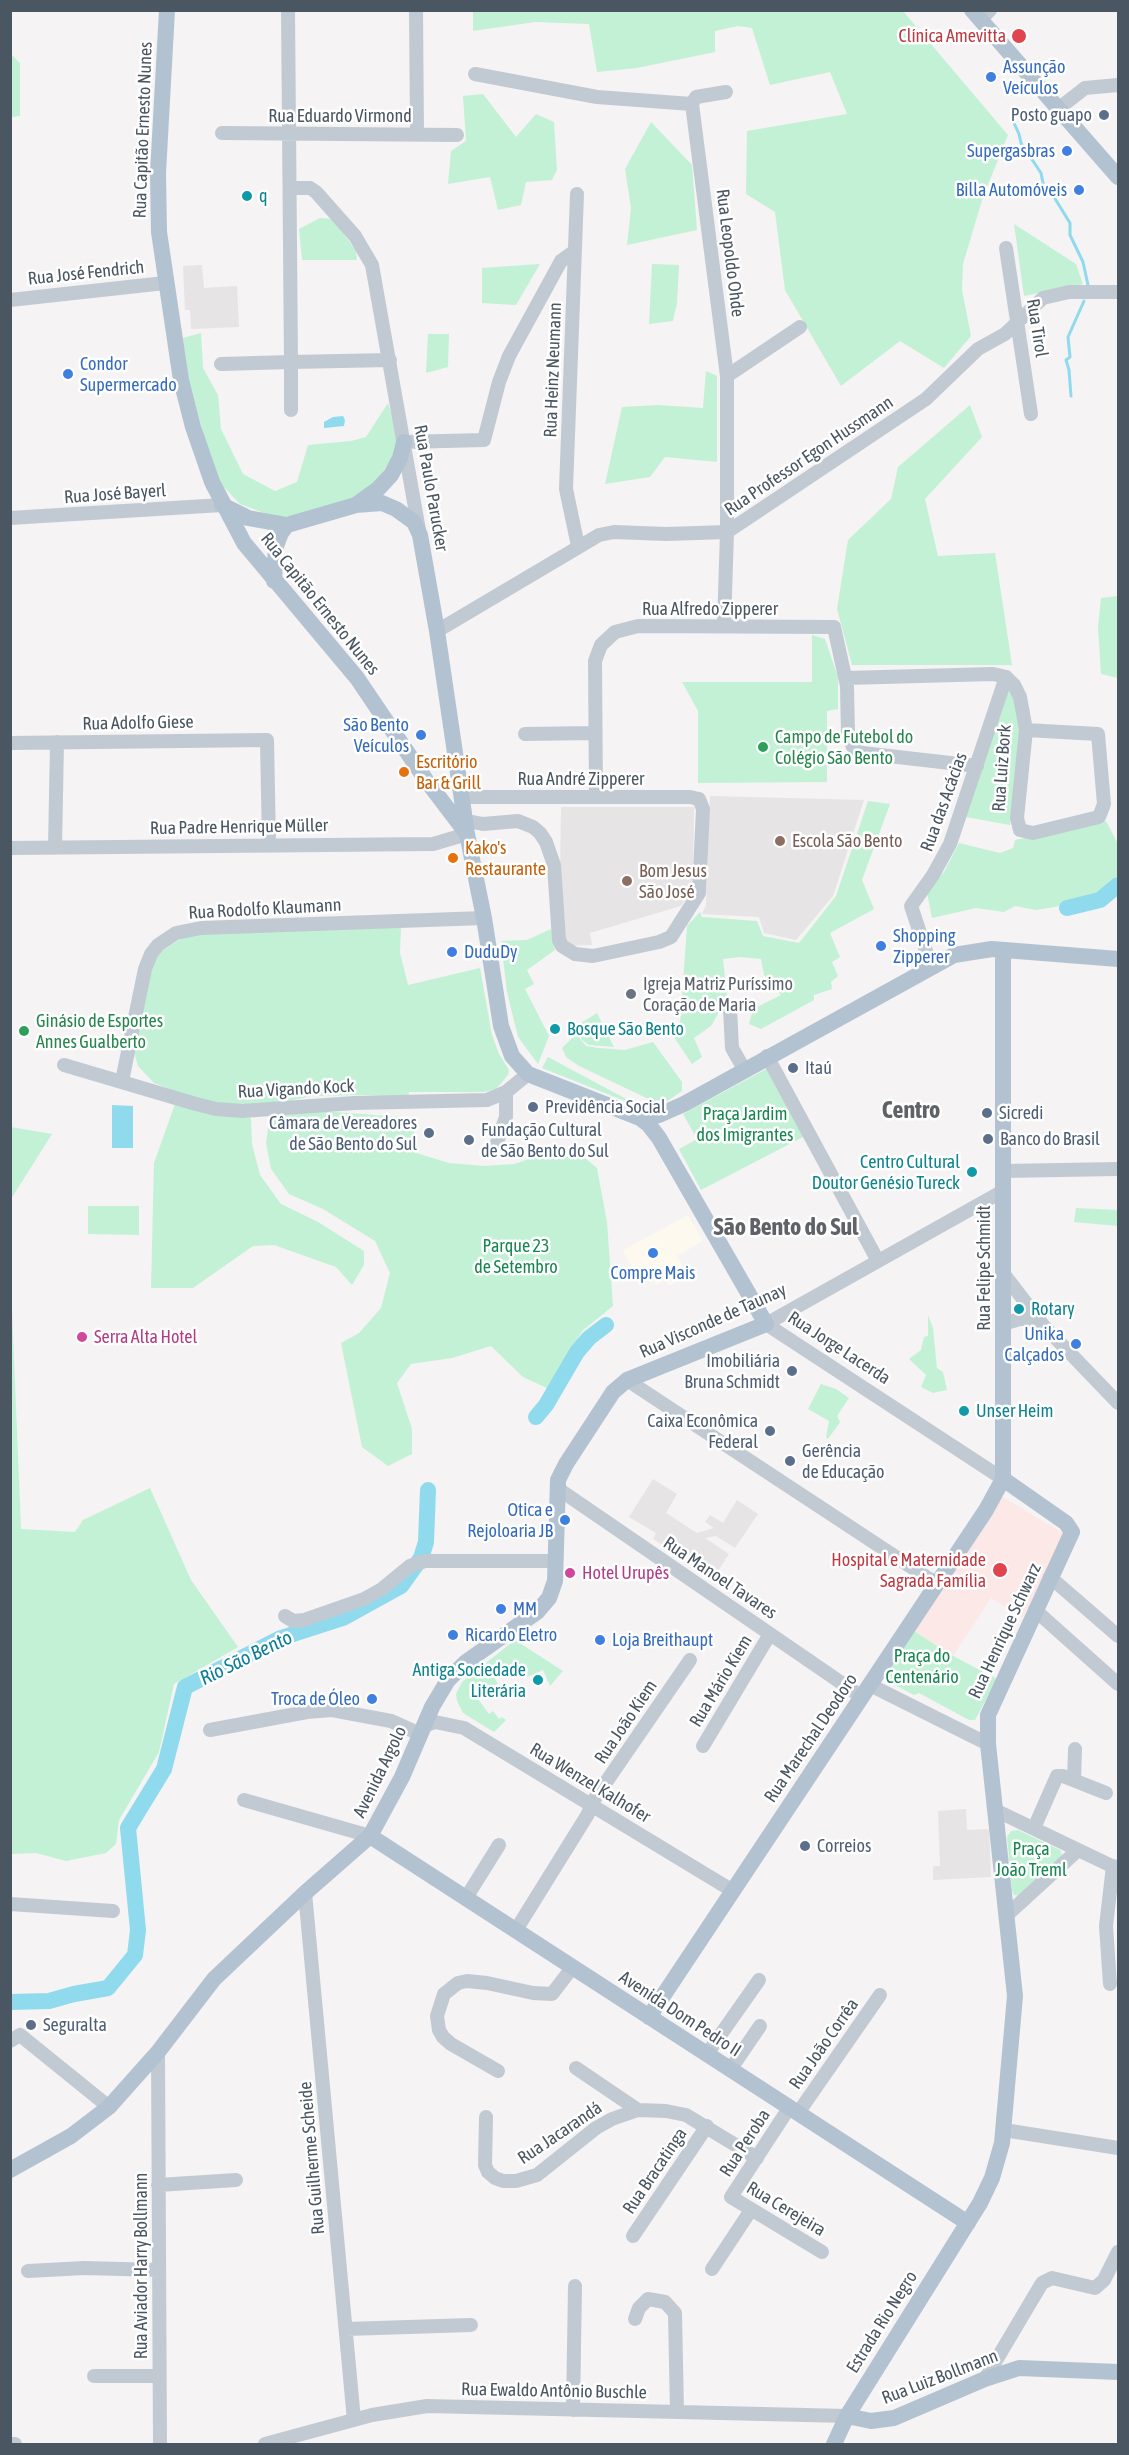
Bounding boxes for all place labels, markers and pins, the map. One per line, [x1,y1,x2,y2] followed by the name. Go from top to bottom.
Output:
[899,25,1006,47] place label: Clínica Amevitta
[1010,27,1028,45] marker: Clínica Amevitta
[1003,56,1065,98] place label: Assunção Veículos
[984,70,998,84] marker: Assunção Veículos
[1011,104,1092,126] place label: Posto guapo
[1097,108,1111,122] marker: Posto guapo
[967,140,1055,162] place label: Supergasbras
[1060,144,1074,158] marker: Supergasbras
[956,179,1067,201] place label: Billa Automóveis
[1072,183,1086,197] marker: Billa Automóveis
[259,185,268,207] place label: q
[240,189,254,203] marker: q
[80,353,177,395] place label: Condor Supermercado
[61,367,75,381] marker: Condor Supermercado
[343,714,409,756] place label: São Bento Veículos
[775,726,913,768] place label: Campo de Futebol do Colégio São Bento
[414,728,428,742] marker: São Bento Veículos
[756,740,770,754] marker: Campo de Futebol do Colégio São Bento
[416,751,481,794] place label: Escritório Bar & Grill
[397,765,411,779] marker: Escritório Bar & Grill
[792,830,903,852] place label: Escola São Bento
[773,834,787,848] marker: Escola São Bento
[465,837,546,880] place label: Kako's Restaurante
[446,851,460,865] marker: Kako's Restaurante
[639,860,707,902] place label: Bom Jesus São José
[620,874,634,888] marker: Bom Jesus São José
[893,925,955,968] place label: Shopping Zipperer
[874,939,888,953] marker: Shopping Zipperer
[464,941,517,963] place label: DuduDy
[445,945,459,959] marker: DuduDy
[643,973,793,1016] place label: Igreja Matriz Puríssimo Coração de Maria
[624,987,638,1001] marker: Igreja Matriz Puríssimo Coração de Maria
[36,1010,163,1052] place label: Ginásio de Esportes Annes Gualberto
[567,1018,684,1040] place label: Bosque São Bento
[548,1022,562,1036] marker: Bosque São Bento
[17,1024,31,1038] marker: Ginásio de Esportes Annes Gualberto
[805,1057,832,1079] place label: Itaú
[786,1061,800,1075] marker: Itaú
[545,1096,666,1118] place label: Previdência Social
[526,1100,540,1114] marker: Previdência Social
[999,1102,1043,1124] place label: Sicredi
[980,1106,994,1120] marker: Sicredi
[269,1112,417,1154] place label: Câmara de Vereadores de São Bento do Sul
[481,1119,609,1162] place label: Fundação Cultural de São Bento do Sul
[422,1126,436,1140] marker: Câmara de Vereadores de São Bento do Sul
[1000,1128,1100,1150] place label: Banco do Brasil
[981,1132,995,1146] marker: Banco do Brasil
[462,1133,476,1147] marker: Fundação Cultural de São Bento do Sul
[812,1151,960,1194] place label: Centro Cultural Doutor Genésio Tureck
[965,1165,979,1179] marker: Centro Cultural Doutor Genésio Tureck
[646,1246,660,1260] marker: Compre Mais
[611,1262,695,1284] place label: Compre Mais
[1031,1298,1075,1320] place label: Rotary
[1012,1302,1026,1316] marker: Rotary
[1005,1323,1064,1366] place label: Unika Calçados
[94,1326,197,1348] place label: Serra Alta Hotel
[75,1330,89,1344] marker: Serra Alta Hotel
[1069,1337,1083,1351] marker: Unika Calçados
[684,1350,780,1392] place label: Imobiliária Bruna Schmidt
[785,1364,799,1378] marker: Imobiliária Bruna Schmidt
[976,1400,1053,1422] place label: Unser Heim
[957,1404,971,1418] marker: Unser Heim
[647,1410,758,1452] place label: Caixa Econômica Federal
[763,1424,777,1438] marker: Caixa Econômica Federal
[802,1440,885,1482] place label: Gerência de Educação
[783,1454,797,1468] marker: Gerência de Educação
[467,1499,553,1541] place label: Otica e Rejoloaria JB
[558,1513,572,1527] marker: Otica e Rejoloaria JB
[831,1549,986,1592] place label: Hospital e Maternidade Sagrada Família
[991,1561,1009,1579] marker: Hospital e Maternidade Sagrada Família
[582,1562,669,1584] place label: Hotel Urupês
[563,1566,577,1580] marker: Hotel Urupês
[513,1598,537,1620] place label: MM
[494,1602,508,1616] marker: MM
[465,1624,557,1646] place label: Ricardo Eletro
[446,1628,460,1642] marker: Ricardo Eletro
[612,1629,713,1651] place label: Loja Breithaupt
[593,1633,607,1647] marker: Loja Breithaupt
[412,1659,526,1702] place label: Antiga Sociedade Literária
[531,1673,545,1687] marker: Antiga Sociedade Literária
[271,1688,360,1710] place label: Troca de Óleo
[365,1692,379,1706] marker: Troca de Óleo
[817,1835,871,1857] place label: Correios
[798,1839,812,1853] marker: Correios
[43,2014,107,2036] place label: Seguralta
[24,2018,38,2032] marker: Seguralta

